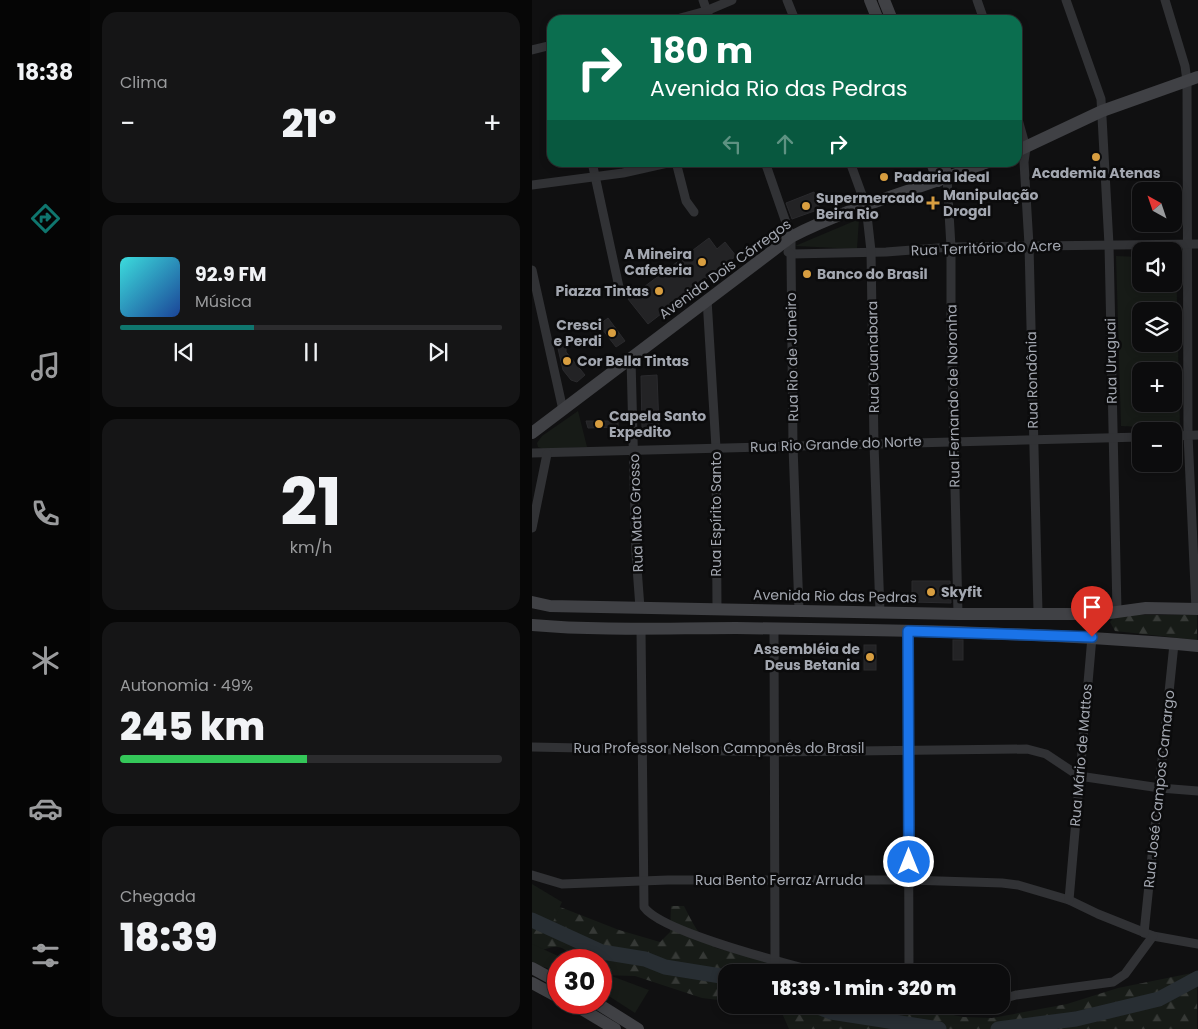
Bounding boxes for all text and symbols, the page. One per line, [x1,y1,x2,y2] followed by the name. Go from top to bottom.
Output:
[650,26,753,75] text: 180 m
[567,35,632,100] icon: right
[17,57,73,88] text: 18:38
[120,71,168,94] text: Clima
[650,73,908,104] text: Avenida Rio das Pedras
[282,97,336,150] text: 21°
[120,104,135,143] text: −
[483,104,502,143] text: +
[718,130,746,158] icon: left
[771,130,799,158] icon: ahead
[824,130,852,158] icon: right
[1090,151,1102,163] marker: Academia Atenas
[1031,163,1161,183] place label: Academia Atenas
[894,167,990,187] place label: Padaria Ideal
[878,171,890,183] marker: Padaria Ideal
[1132,182,1182,232] north arrow
[1132,182,1182,472] map controls
[943,185,1038,221] place label: Manipulação Drogal
[816,188,924,224] place label: Supermercado Beira Rio
[927,197,939,209] marker: Manipulação Drogal
[800,200,812,212] marker: Supermercado Beira Rio
[28,201,63,236] icon: directions
[655,214,795,324] street label: Avenida Dois Córregos
[911,235,1062,261] street label: Rua Território do Acre
[1132,242,1182,292] button: sound
[624,244,692,280] place label: A Mineira Cafeteria
[696,256,708,268] marker: A Mineira Cafeteria
[195,261,266,288] text: 92.9 FM
[817,264,928,284] place label: Banco do Brasil
[801,268,813,280] marker: Banco do Brasil
[555,281,649,301] place label: Piazza Tintas
[653,285,665,297] marker: Piazza Tintas
[195,290,252,313] text: Música
[781,292,803,422] street label: Rua Rio de Janeiro
[862,301,884,413] street label: Rua Guanabara
[1132,302,1182,352] button: layers
[941,304,965,488] street label: Rua Fernando de Noronha
[553,315,602,351] place label: Cresci e Perdi
[1100,318,1122,404] street label: Rua Uruguai
[606,327,618,339] marker: Cresci e Perdi
[1021,331,1043,429] street label: Rua Rondônia
[170,338,198,366] icon: previous
[297,338,325,366] icon: pause
[424,338,452,366] icon: next
[28,349,63,384] icon: music
[577,351,689,371] place label: Cor Bella Tintas
[561,355,573,367] marker: Cor Bella Tintas
[1132,362,1182,412] button: +
[609,406,706,442] place label: Capela Santo Expedito
[593,418,605,430] marker: Capela Santo Expedito
[1132,422,1182,472] button: −
[750,431,922,457] street label: Rua Rio Grande do Norte
[706,451,726,577] street label: Rua Espírito Santo
[624,453,648,573] street label: Rua Mato Grosso
[280,457,342,548] text: 21
[28,496,63,531] icon: phone
[290,536,332,559] text: km/h
[941,582,982,602] place label: Skyfit
[753,585,917,607] street label: Avenida Rio das Pedras
[925,586,937,598] marker: Skyfit
[1071,586,1113,637] pin
[1078,593,1106,621] icon: arrive
[754,639,860,675] place label: Assembléia de Deus Betania
[28,643,63,678] icon: climate
[864,651,876,663] marker: Assembléia de Deus Betania
[120,674,253,697] text: Autonomia · 49%
[1065,683,1097,827] street label: Rua Mário de Mattos
[1139,689,1179,889] street label: Rua José Campos Camargo
[120,700,265,753] text: 245 km
[573,738,865,758] street label: Rua Professor Nelson Camponês do Brasil
[28,791,63,826] icon: car
[882,835,934,887] position arrow
[695,870,863,890] street label: Rua Bento Ferraz Arruda
[120,885,196,908] text: Chegada
[120,911,217,964] text: 18:39
[28,938,63,973] icon: filters
[547,949,612,1014] speed limit sign: 30
[772,975,956,1002] text: 18:39 · 1 min · 320 m

